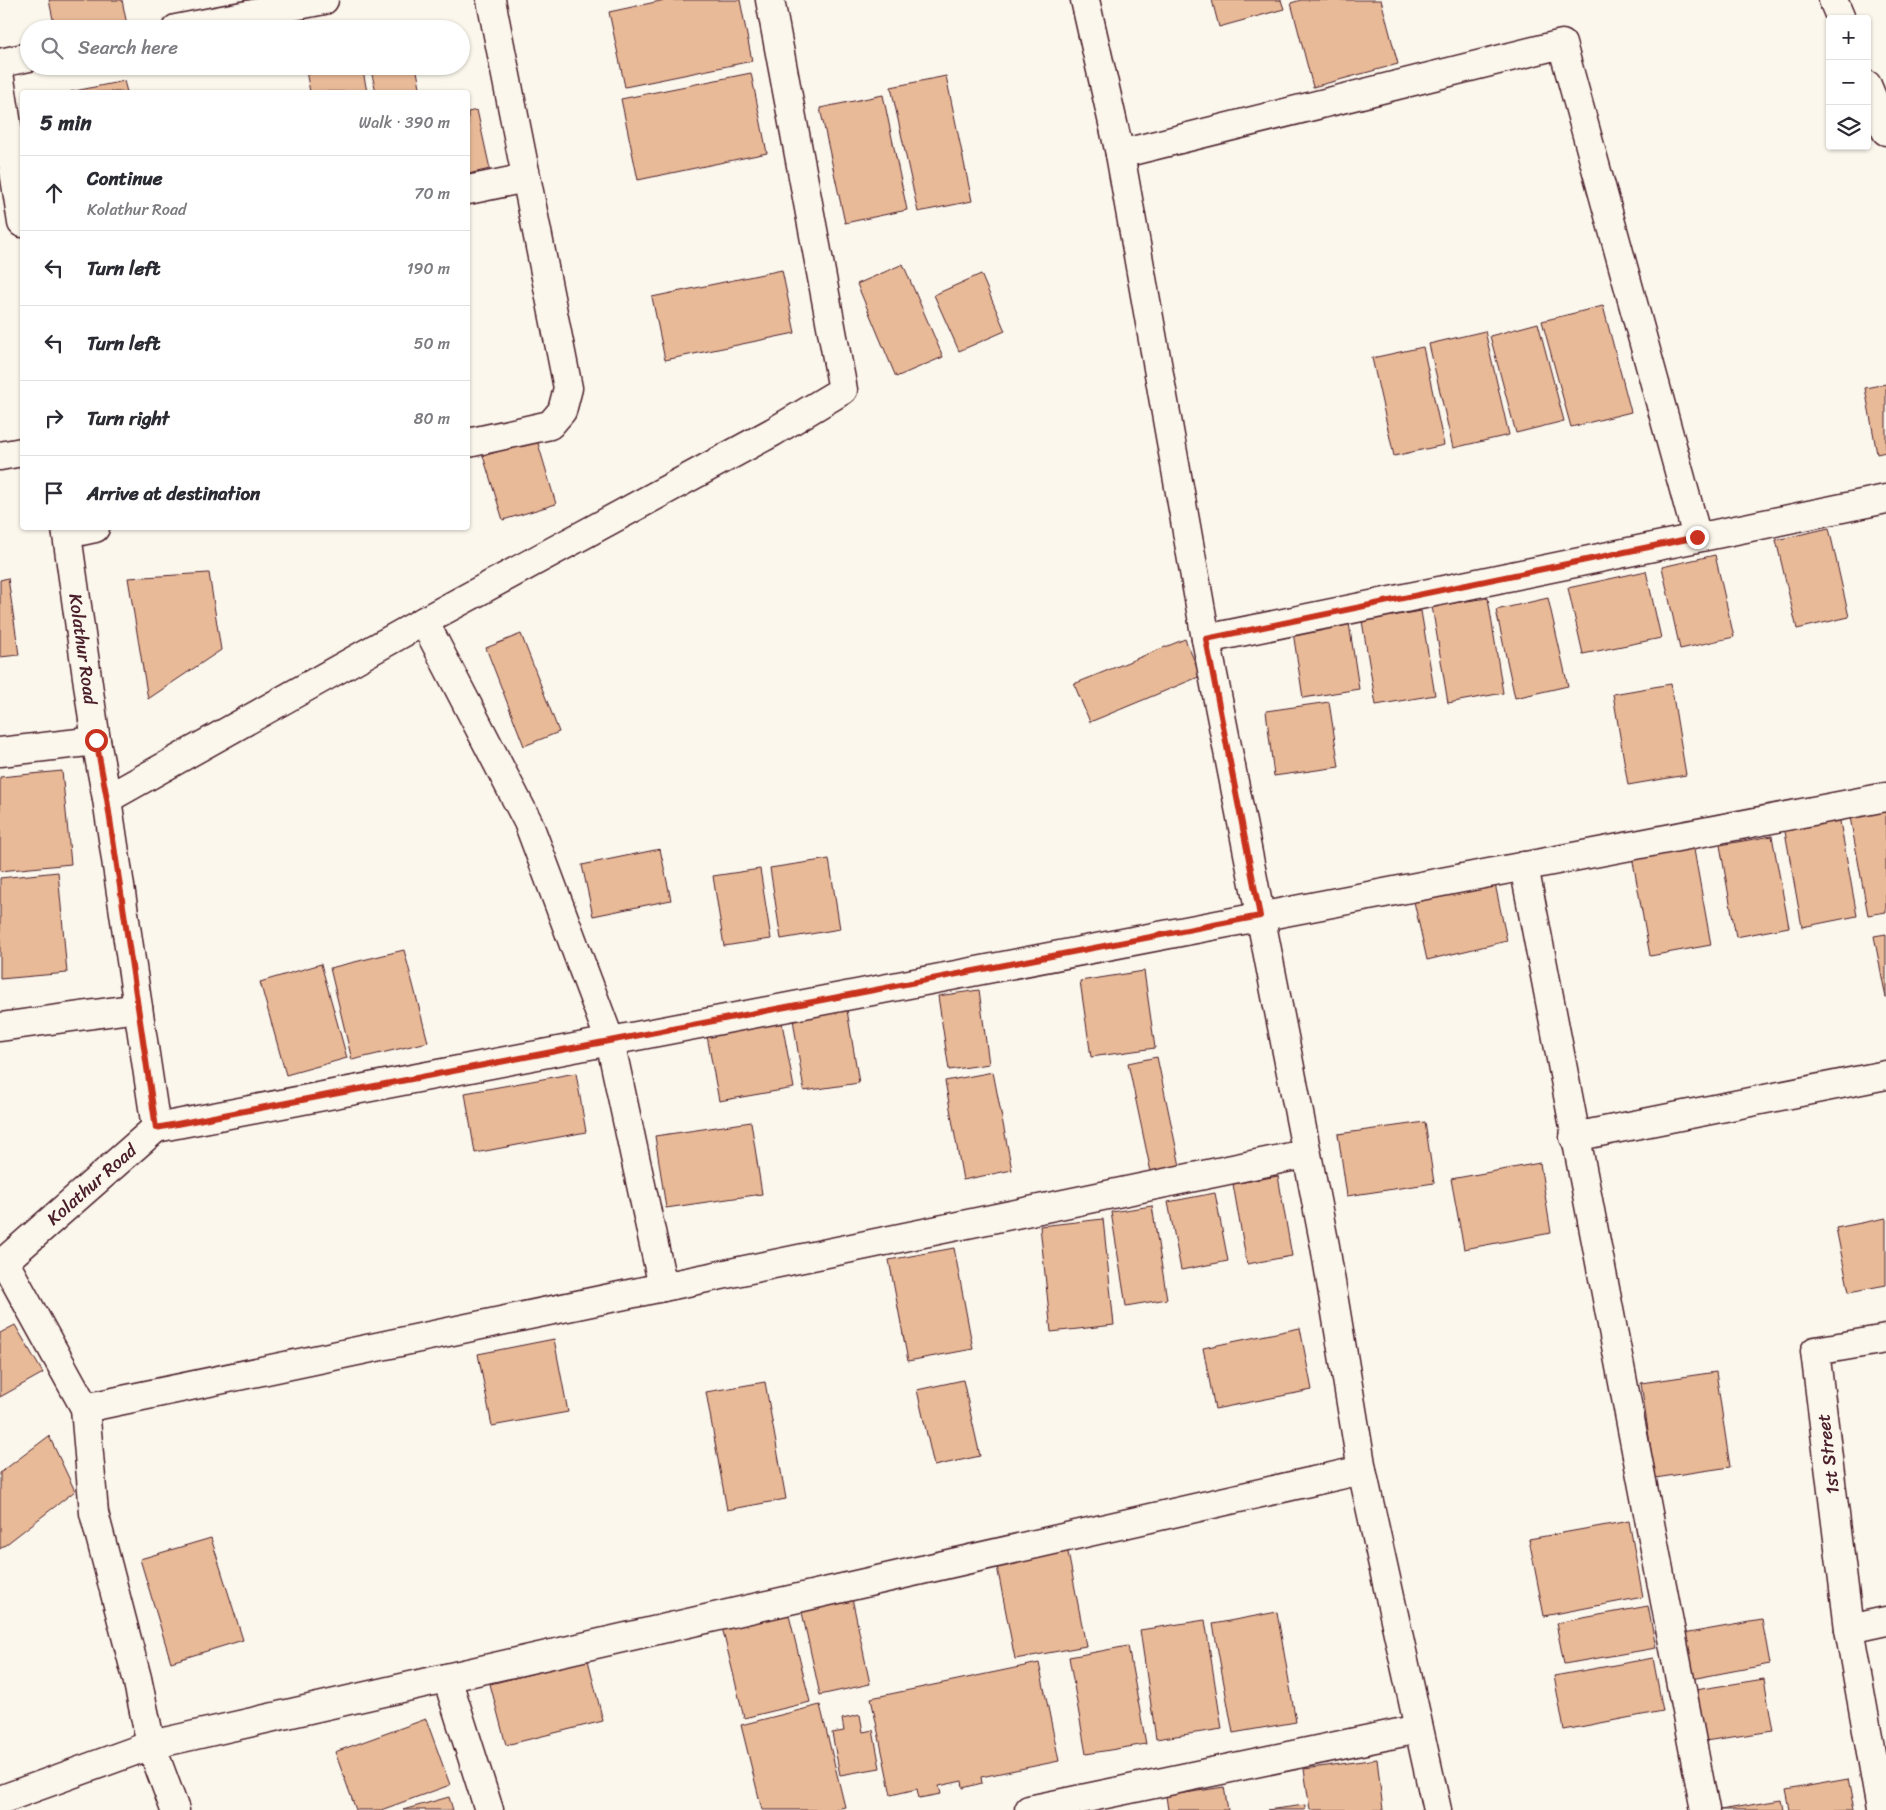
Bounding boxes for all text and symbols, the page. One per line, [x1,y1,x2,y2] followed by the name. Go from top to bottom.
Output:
[1826,15,1871,150] map controls
[1826,15,1871,60] button: +
[20,20,470,75] search box
[78,31,178,64] text: Search here
[38,34,66,62] icon: search
[1826,60,1871,105] button: −
[40,104,92,142] text: 5 min
[1826,105,1871,150] button: layers
[359,108,450,137] text: Walk · 390 m
[87,162,163,195] text: Continue
[40,179,68,207] icon: ahead
[414,179,450,208] text: 70 m
[87,195,186,224] text: Kolathur Road
[87,252,160,285] text: Turn left
[40,254,68,282] icon: left
[407,254,450,283] text: 190 m
[87,327,160,360] text: Turn left
[40,329,68,357] icon: left
[414,329,450,358] text: 50 m
[87,402,169,435] text: Turn right
[40,404,68,432] icon: right
[414,404,450,433] text: 80 m
[87,477,260,510] text: Arrive at destination
[40,479,68,507] icon: arrive
[1686,526,1709,549] route end
[59,591,107,708] street label: Kolathur Road
[85,729,108,752] route start
[39,1135,145,1233] street label: Kolathur Road
[1807,1412,1849,1496] street label: 1st Street

